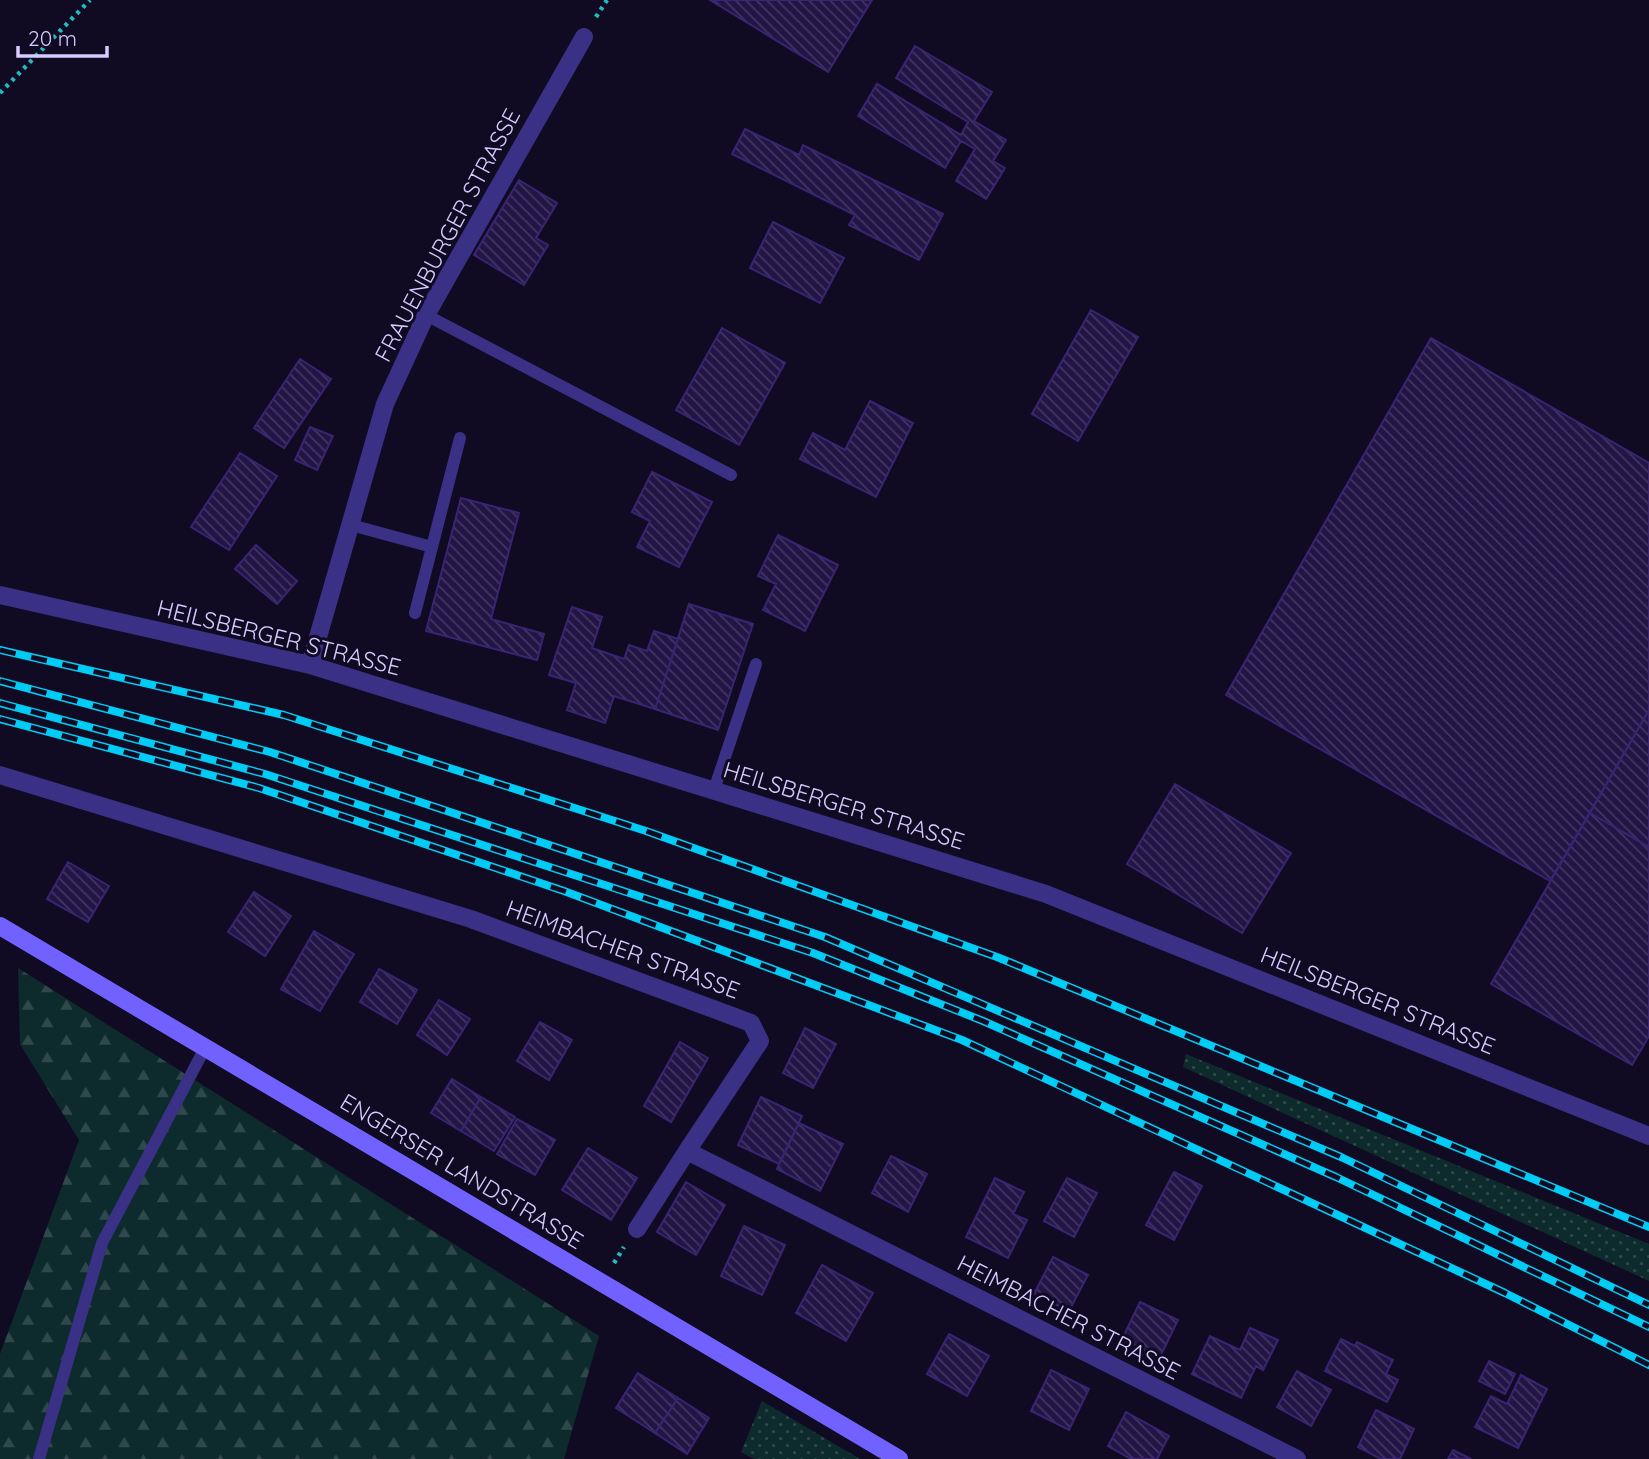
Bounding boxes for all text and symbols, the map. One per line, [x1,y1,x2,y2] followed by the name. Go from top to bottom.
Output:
[18,14,107,58] scale bar
[28,25,77,51] text: 20 m
[368,103,526,367] street label: FRAUENBURGER STRASSE
[154,593,404,681] street label: HEILSBERGER STRASSE
[720,755,968,855] street label: HEILSBERGER STRASSE
[502,893,744,1005] street label: HEIMBACHER STRASSE
[1256,940,1500,1060] street label: HEILSBERGER STRASSE
[335,1087,589,1255] street label: ENGERSER LANDSTRASSE
[953,1248,1185,1386] street label: HEIMBACHER STRASSE

